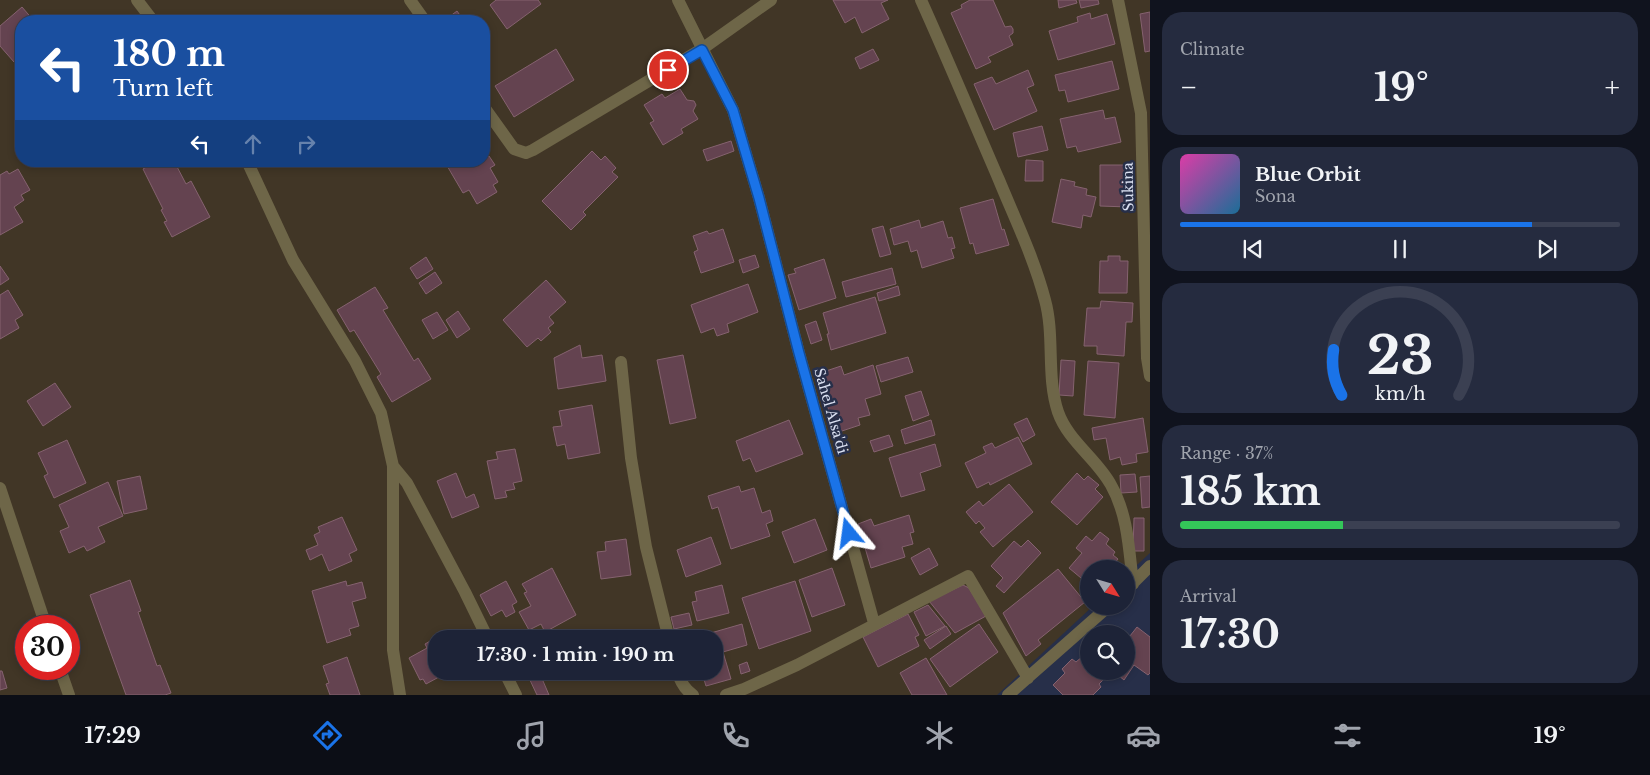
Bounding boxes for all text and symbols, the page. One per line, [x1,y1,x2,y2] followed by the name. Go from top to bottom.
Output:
[113,32,225,75] text: 180 m
[30,35,95,100] icon: left
[1180,39,1245,59] text: Climate
[647,49,689,91] pin
[654,56,682,84] icon: arrive
[1374,64,1429,111] text: 19°
[1180,70,1198,105] text: −
[1605,70,1620,105] text: +
[113,75,213,102] text: Turn left
[186,130,214,158] icon: left
[239,130,267,158] icon: ahead
[292,130,320,158] icon: right
[1119,162,1137,212] street label: Sukina
[1255,163,1361,186] text: Blue Orbit
[1255,186,1296,206] text: Sona
[1239,235,1267,263] icon: previous
[1386,235,1414,263] icon: pause
[1533,235,1561,263] icon: next
[1367,324,1433,388] text: 23
[810,366,852,456] street label: Sahel Alsa'di
[1375,383,1425,405] text: km/h
[1180,443,1274,463] text: Range · 37%
[1180,468,1321,515] text: 185 km
[822,506,874,558] position arrow
[1080,560,1135,615] north arrow
[1080,560,1135,680] map controls
[1180,586,1237,606] text: Arrival
[1180,611,1280,658] text: 17:30
[15,615,80,680] speed limit sign: 30
[1080,625,1135,680] button: search
[477,643,674,666] text: 17:30 · 1 min · 190 m
[310,718,345,753] icon: directions
[514,718,549,753] icon: music
[718,718,753,753] icon: phone
[922,718,957,753] icon: climate
[1126,718,1161,753] icon: car
[1330,718,1365,753] icon: filters
[84,722,141,749] text: 17:29
[1534,722,1566,749] text: 19°

